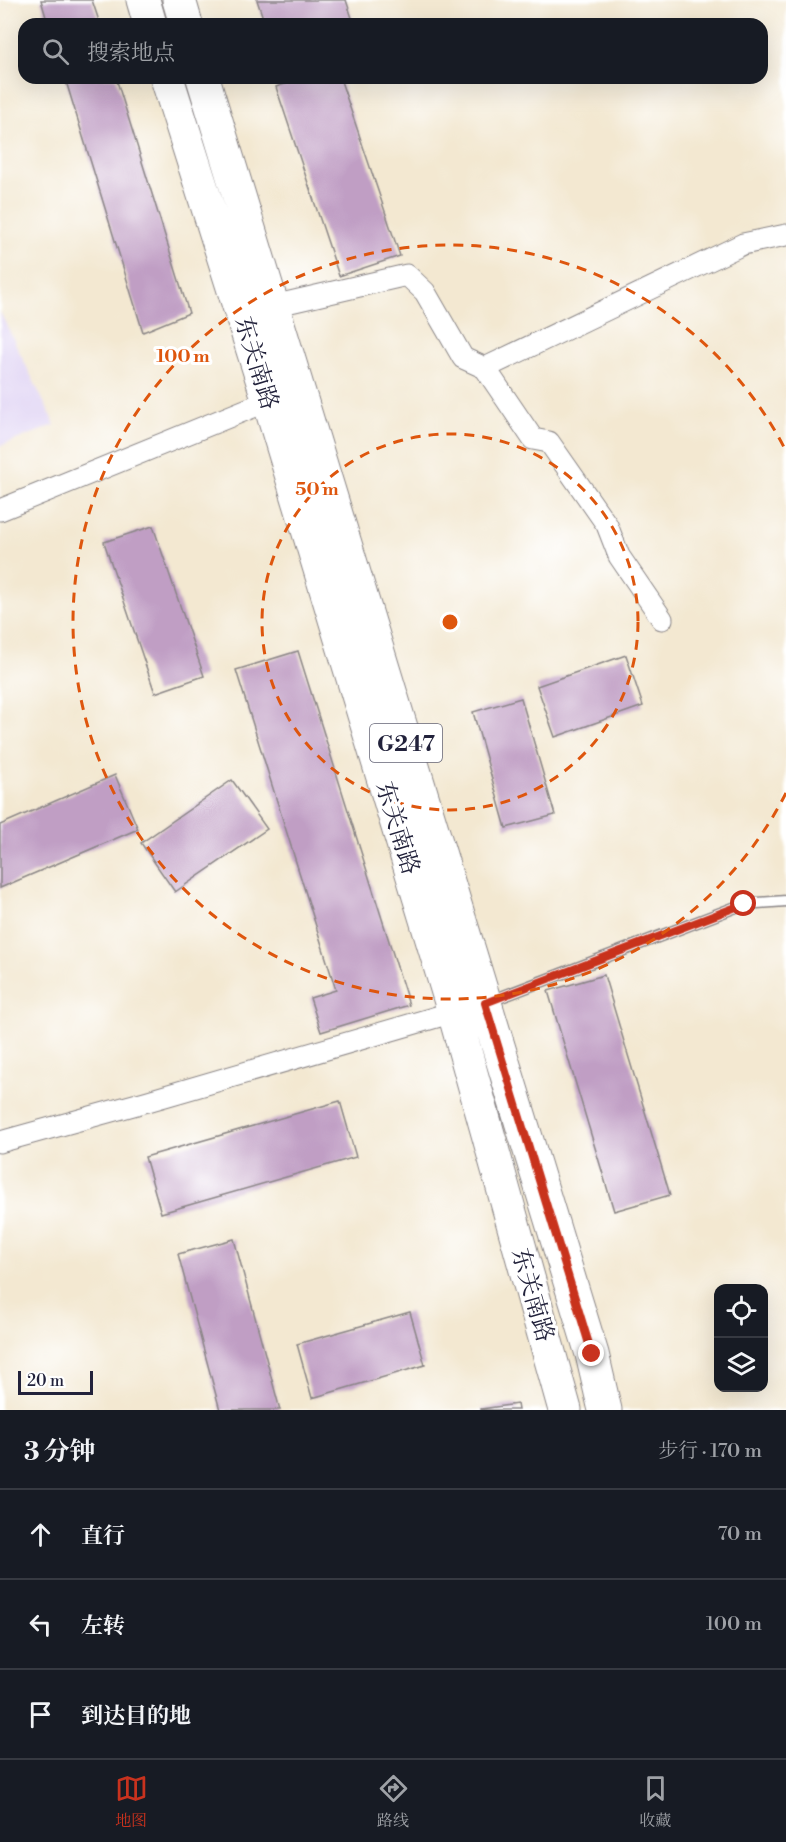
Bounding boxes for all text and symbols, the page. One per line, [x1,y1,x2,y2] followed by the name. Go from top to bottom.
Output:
[18,18,768,84] search box
[39,35,72,68] icon: search
[87,40,175,67] text: 搜索地点
[228,313,284,414] street label: 东关南路
[156,345,210,368] text: 100 m
[295,478,339,501] text: 50 m
[440,612,460,632] centre of rings
[370,724,442,762] road number: G247
[369,778,425,879] street label: 东关南路
[730,890,756,916] route start
[504,1245,560,1346] street label: 东关南路
[714,1284,768,1392] map controls
[714,1284,768,1338] button: locate
[714,1338,768,1392] button: layers
[578,1340,604,1366] route end
[18,1368,93,1396] scale bar
[27,1371,64,1391] text: 20 m
[24,1436,96,1468] text: 3 分钟
[658,1439,762,1464] text: 步行 · 170 m
[24,1518,57,1551] icon: ahead
[718,1522,762,1547] text: 70 m
[81,1523,125,1550] text: 直行
[24,1608,57,1641] icon: left
[706,1612,762,1637] text: 100 m
[81,1613,125,1640] text: 左转
[24,1698,57,1731] icon: arrive
[81,1703,191,1730] text: 到达目的地
[115,1772,148,1831] tab: 地图
[377,1772,410,1831] tab: 路线
[639,1772,672,1831] tab: 收藏

